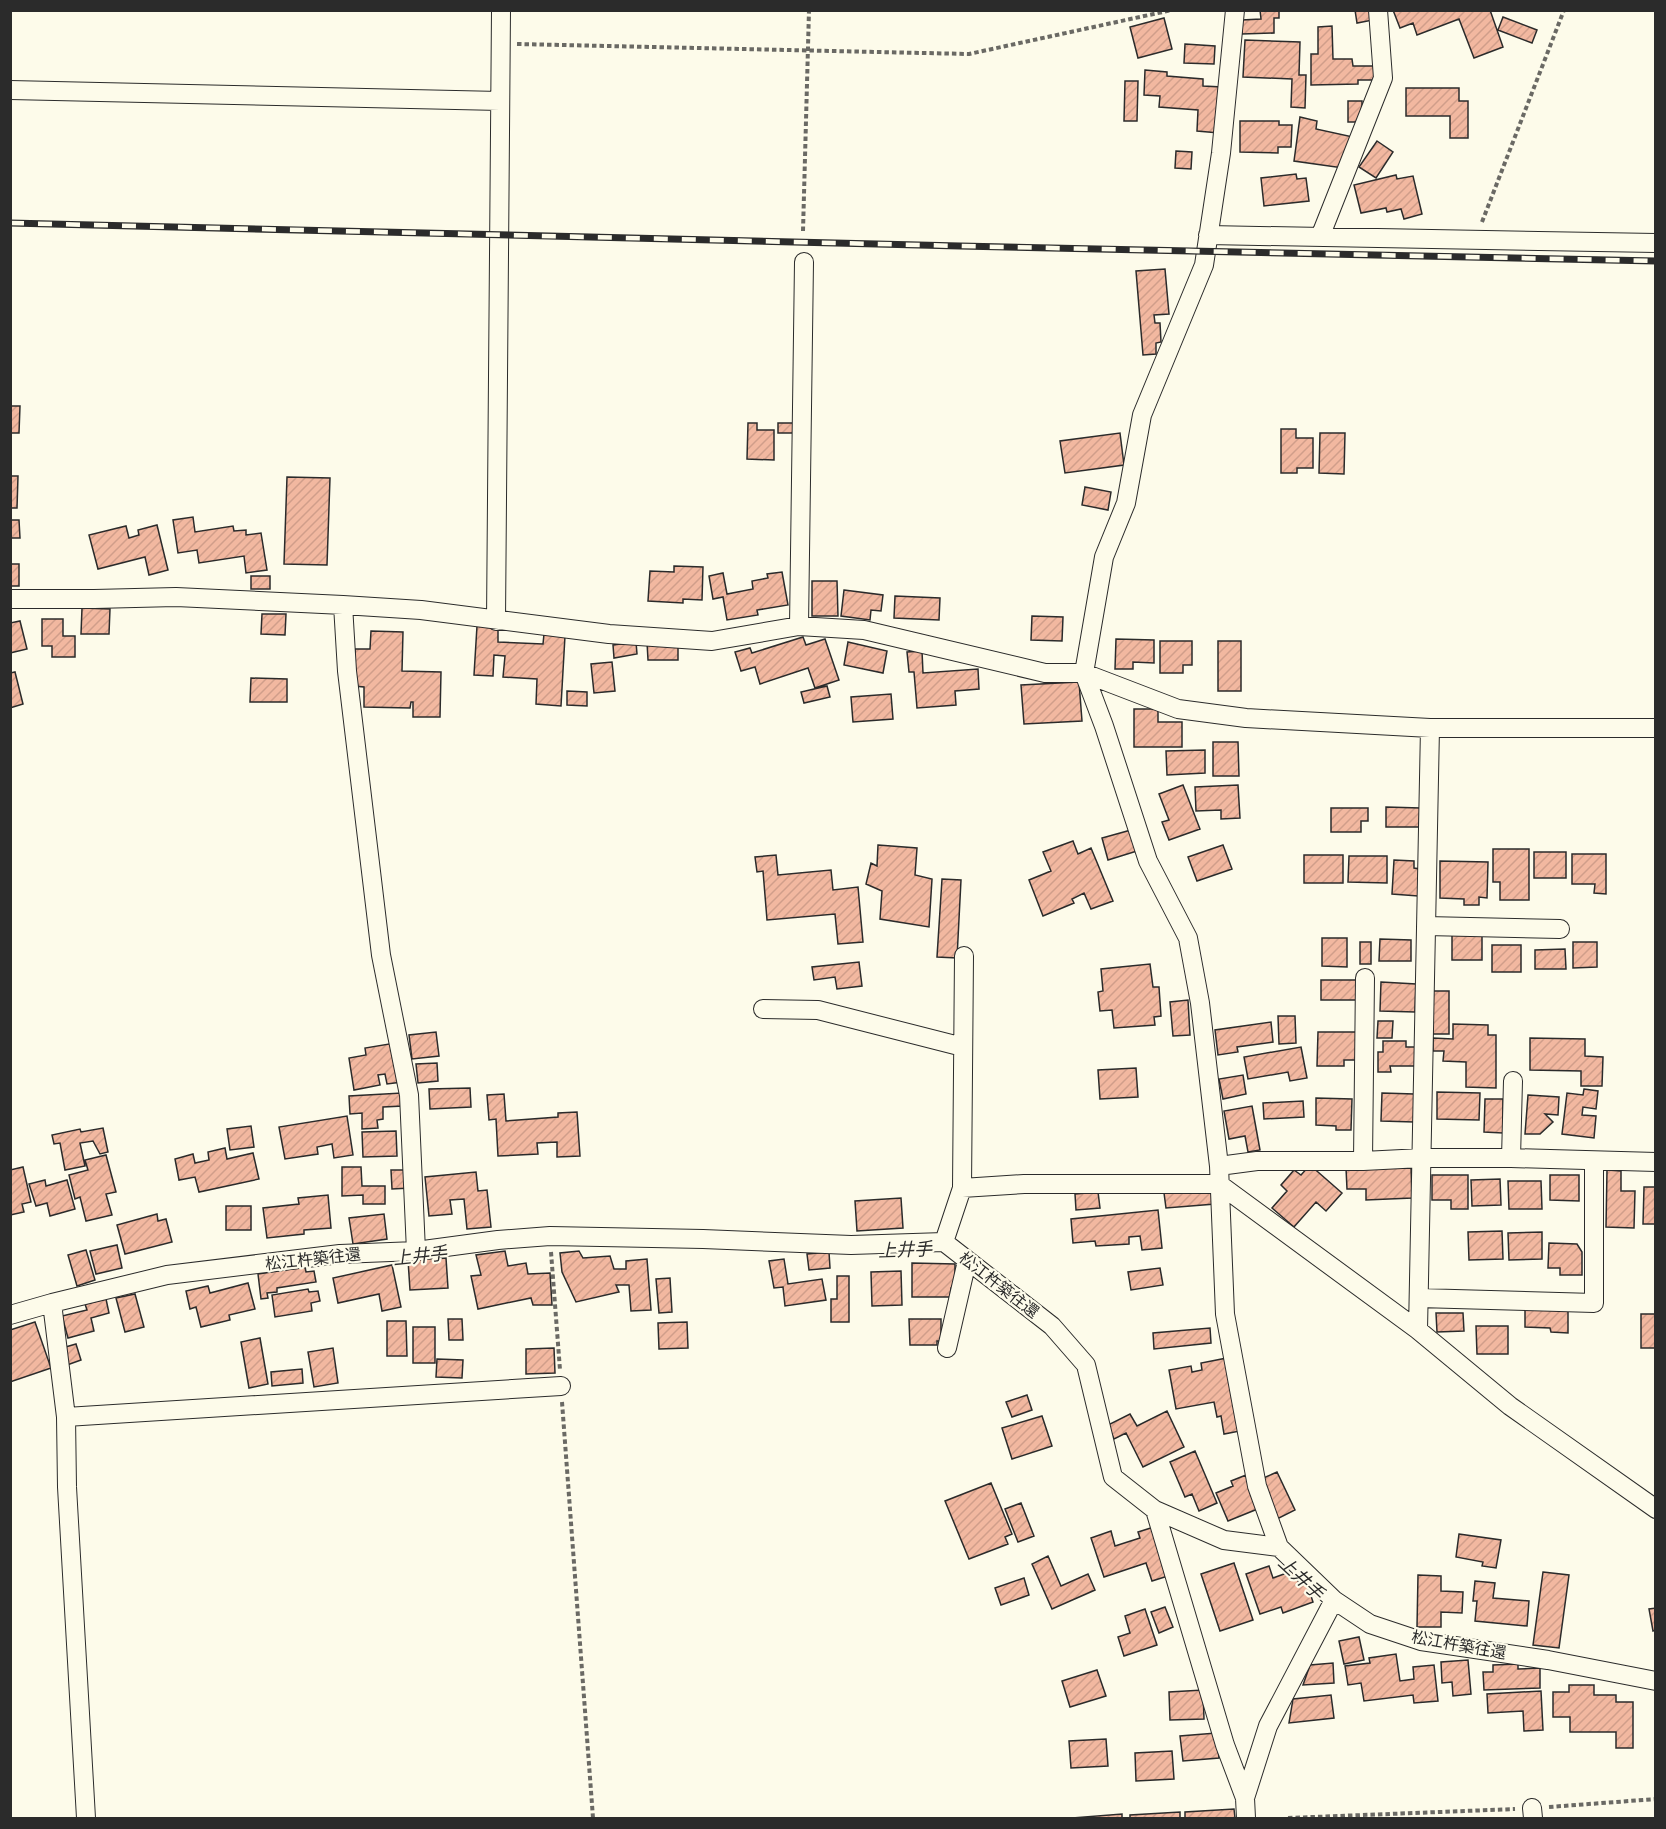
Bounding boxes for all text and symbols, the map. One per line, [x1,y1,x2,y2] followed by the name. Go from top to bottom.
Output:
[878,1239,933,1261] water label: 上井手
[392,1243,449,1269] water label: 上井手
[264,1246,362,1272] street label: 松江杵築往還
[956,1249,1042,1321] street label: 松江杵築往還
[1274,1552,1328,1604] water label: 上井手
[1410,1628,1508,1662] street label: 松江杵築往還

